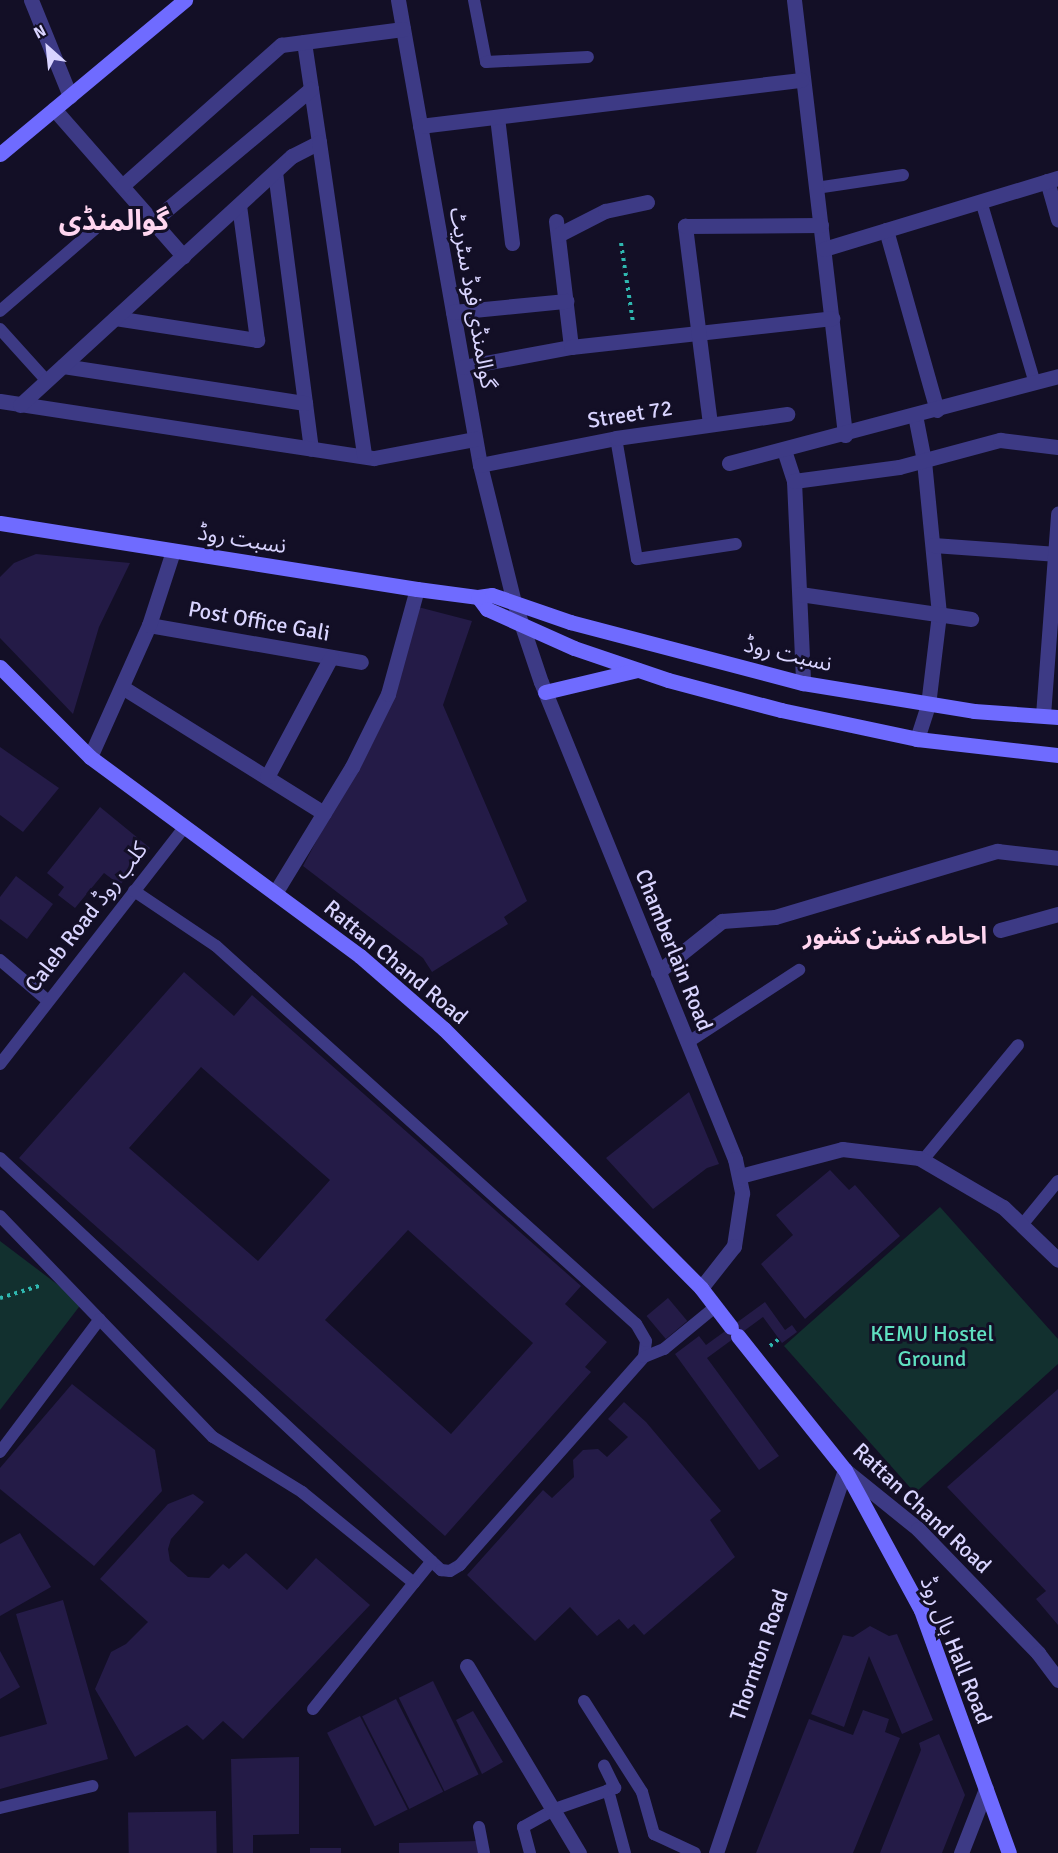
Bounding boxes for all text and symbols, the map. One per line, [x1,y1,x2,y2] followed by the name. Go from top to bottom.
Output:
[18,18,78,78] north arrow
[30,21,49,43] text: N
[59,204,169,238] district label: گوالمنڈی
[444,205,502,391] street label: گوالمنڈی فوڈ سٹریٹ
[586,394,674,434] street label: Street 72
[196,519,288,559] street label: نسبت روڈ
[186,596,332,646] street label: Post Office Gali
[741,631,835,677] street label: نسبت روڈ
[19,837,153,997] street label: Caleb Road کلب روڈ
[630,865,718,1035] street label: Chamberlain Road
[319,894,473,1030] street label: Rattan Chand Road
[803,923,987,951] district label: احاطہ کشن کشور
[870,1320,994,1372] park label: KEMU Hostel Ground
[847,1437,997,1579] street label: Rattan Chand Road
[914,1573,998,1727] street label: ہال روڈ Hall Road
[724,1586,794,1724] street label: Thornton Road

